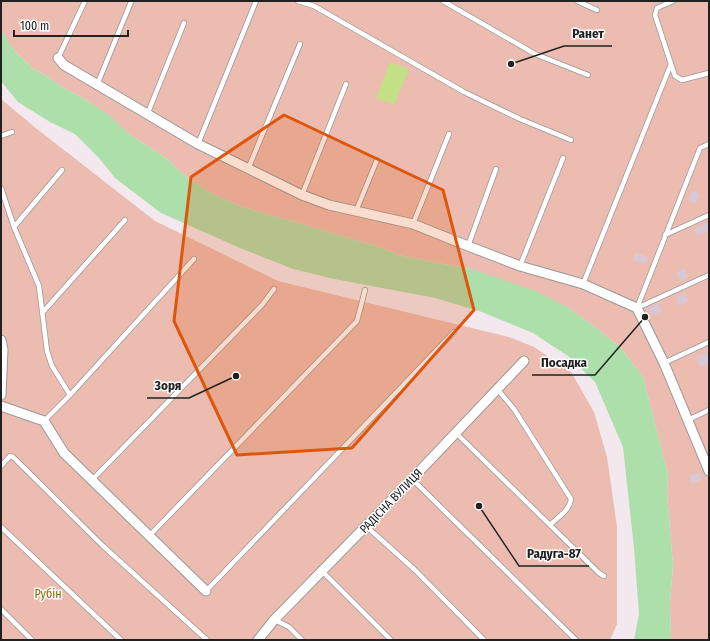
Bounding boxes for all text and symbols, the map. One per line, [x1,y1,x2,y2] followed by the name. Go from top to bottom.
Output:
[14,12,128,38] scale bar
[20,19,49,33] text: 100 m
[564,21,612,46] callout: Ранет
[572,26,604,41] text: Ранет
[532,350,595,375] callout: Посадка
[541,355,588,370] text: Посадка
[147,373,189,398] callout: Зоря
[154,378,181,393] text: Зоря
[357,466,425,536] street label: РАДІСНА ВУЛИЦЯ
[519,541,589,566] callout: Радуга-87
[527,546,581,561] text: Радуга-87
[34,587,62,601] park label: Рубін

